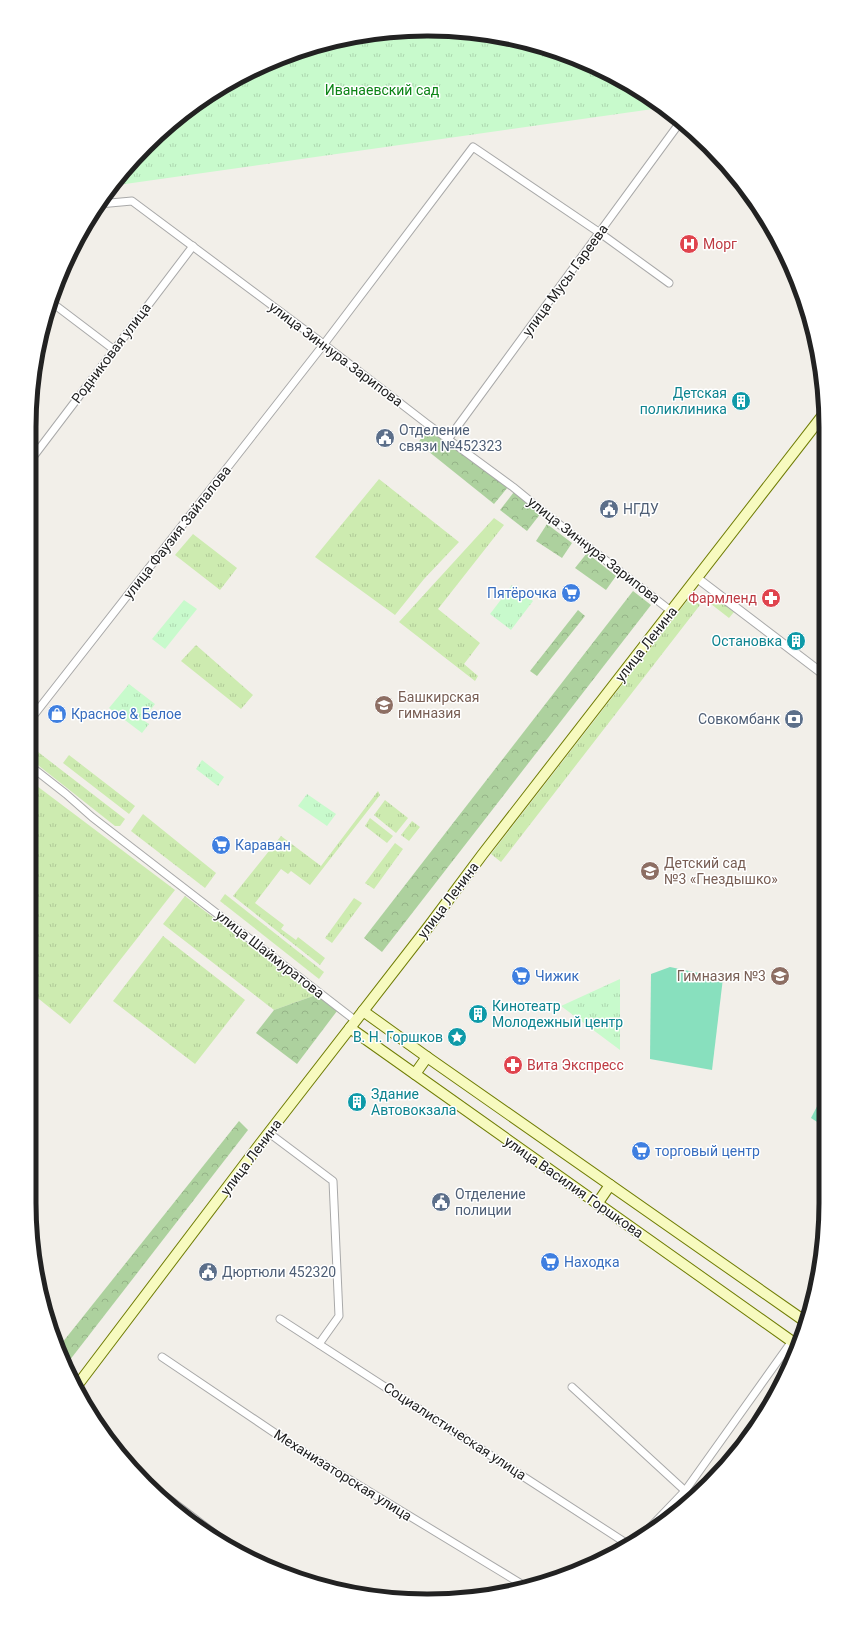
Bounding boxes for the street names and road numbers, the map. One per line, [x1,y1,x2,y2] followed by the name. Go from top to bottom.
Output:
[519,221,611,339] street label: улица Мусы Гареева
[266,298,406,410] street label: улица Зиннура Зарипова
[68,300,154,406] street label: Родниковая улица
[120,462,234,602] street label: улица Фаузия Зайлалова
[525,493,663,607] street label: улица Зиннура Зарипова
[612,603,680,685] street label: улица Ленина
[414,859,482,941] street label: улица Ленина
[213,907,327,1001] street label: улица Шаймуратова
[217,1116,285,1198] street label: улица Ленина
[502,1133,646,1241] street label: улица Василия Горшкова
[381,1379,529,1483] street label: Социалистическая улица
[271,1426,415,1524] street label: Механизаторская улица

